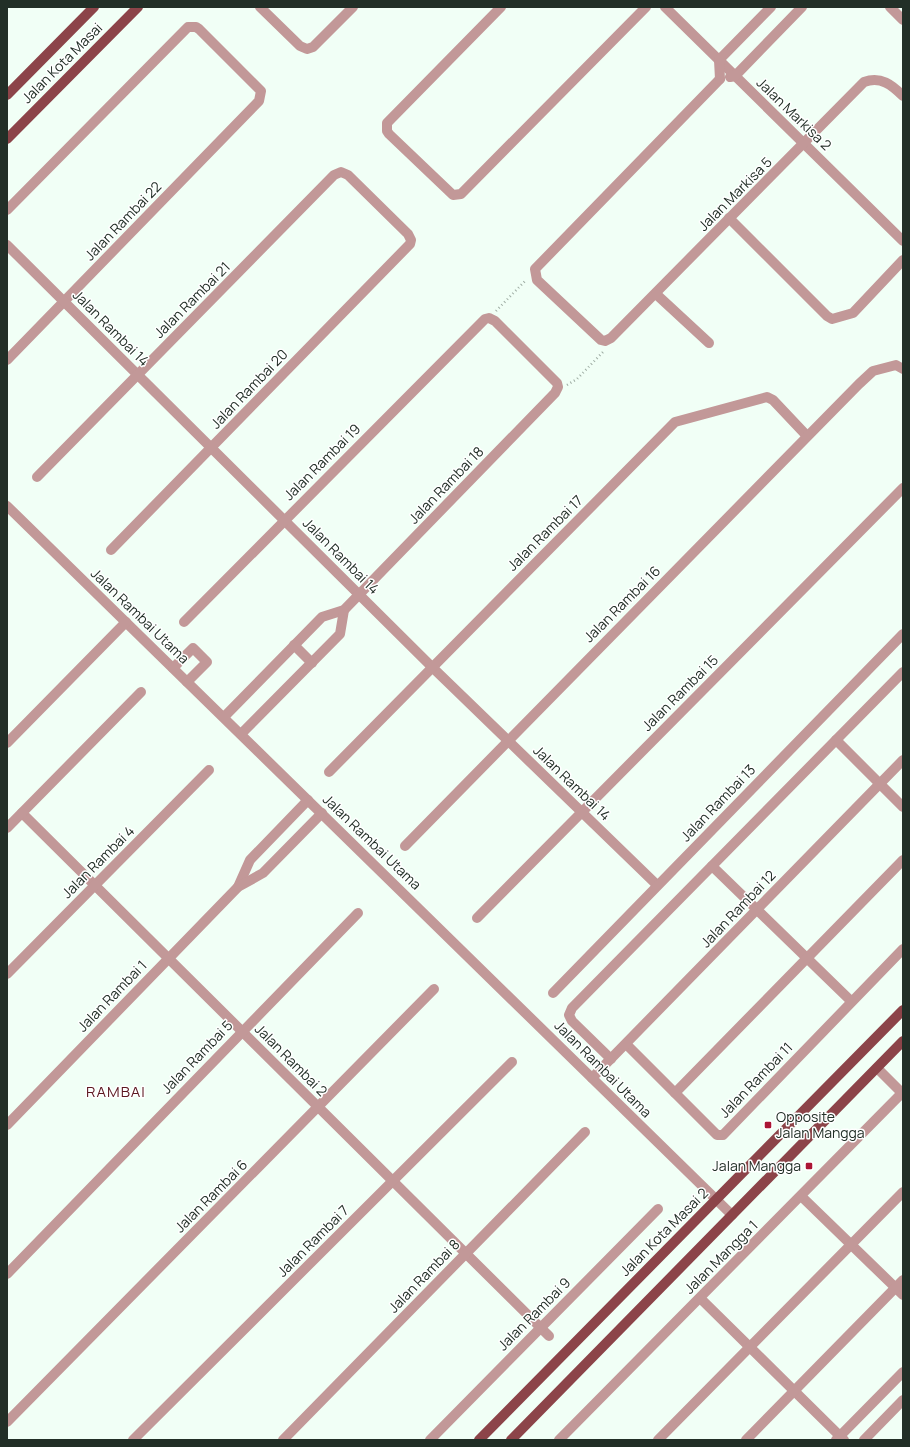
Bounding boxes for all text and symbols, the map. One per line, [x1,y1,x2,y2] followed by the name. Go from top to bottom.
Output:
[17,18,106,107] street label: Jalan Kota Masai
[753,73,836,154] street label: Jalan Markisa 2
[694,153,776,235] street label: Jalan Markisa 5
[80,177,165,264] street label: Jalan Rambai 22
[149,257,234,342] street label: Jalan Rambai 21
[69,285,154,370] street label: Jalan Rambai 14
[206,345,291,433] street label: Jalan Rambai 20
[279,419,364,504] street label: Jalan Rambai 19
[404,442,487,527] street label: Jalan Rambai 18
[503,491,587,575] street label: Jalan Rambai 17
[299,513,384,598] street label: Jalan Rambai 14
[579,561,664,646] street label: Jalan Rambai 16
[87,564,194,668] street label: Jalan Rambai Utama
[637,650,722,735] street label: Jalan Rambai 15
[530,741,615,824] street label: Jalan Rambai 14
[676,760,759,845] street label: Jalan Rambai 13
[319,790,426,894] street label: Jalan Rambai Utama
[57,821,138,902] street label: Jalan Rambai 4
[696,866,779,951] street label: Jalan Rambai 12
[73,956,151,1036] street label: Jalan Rambai 1
[157,1016,237,1097] street label: Jalan Rambai 5
[551,1016,656,1121] street label: Jalan Rambai Utama
[251,1019,332,1100] street label: Jalan Rambai 2
[715,1038,797,1121] street label: Jalan Rambai 11
[86,1081,146,1102] district label: RAMBAI
[776,1107,865,1142] place label: Opposite Jalan Mangga
[763,1120,773,1130] marker: Opposite Jalan Mangga
[170,1155,251,1236] street label: Jalan Rambai 6
[712,1156,801,1175] place label: Jalan Mangga
[804,1161,814,1171] marker: Jalan Mangga
[615,1183,712,1280] street label: Jalan Kota Masai 2
[273,1201,353,1281] street label: Jalan Rambai 7
[680,1216,762,1298] street label: Jalan Mangga 1
[384,1235,464,1316] street label: Jalan Rambai 8
[493,1273,574,1354] street label: Jalan Rambai 9

